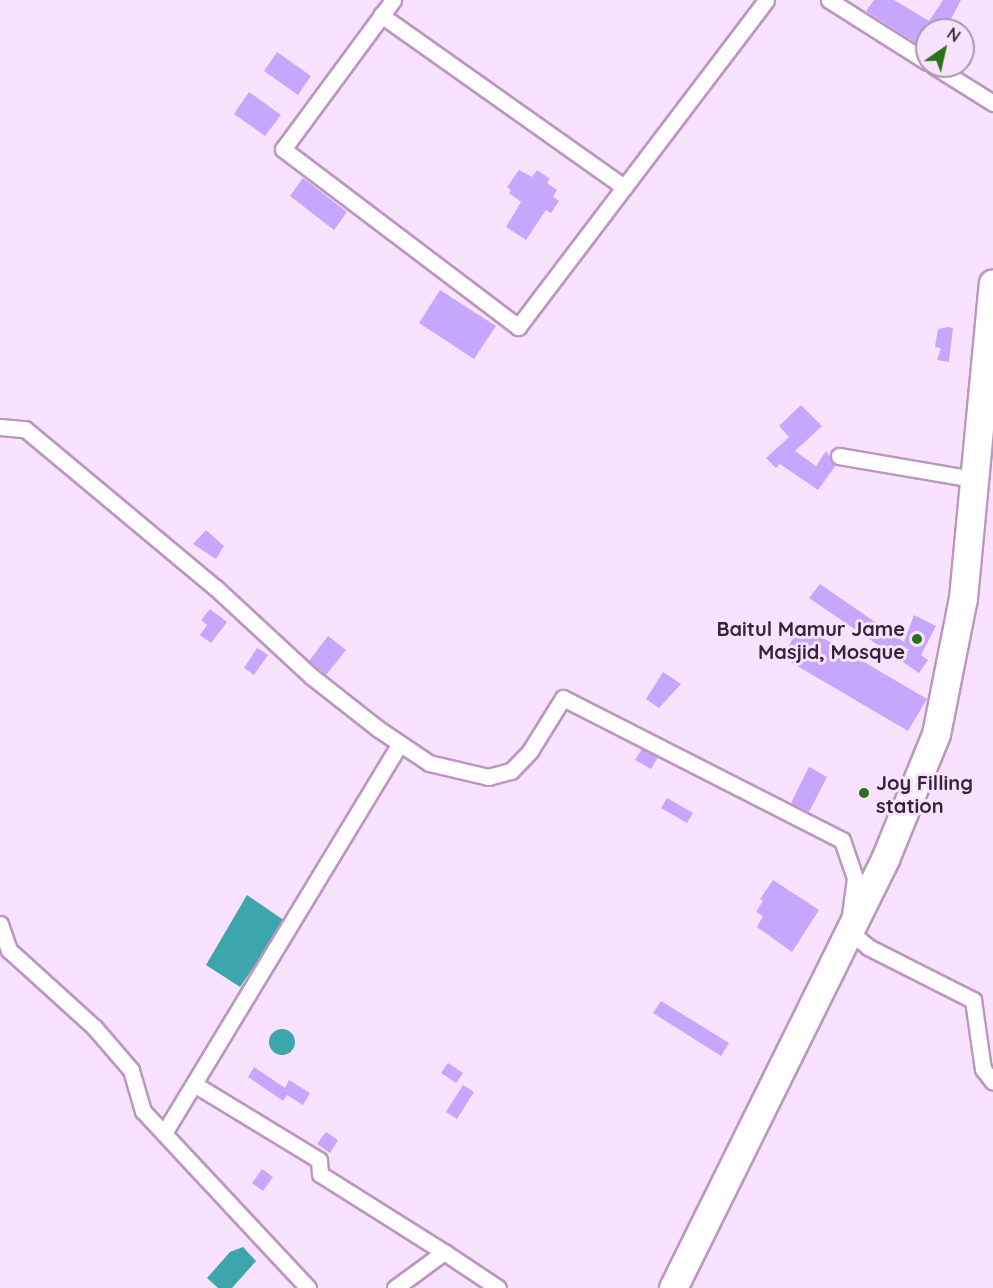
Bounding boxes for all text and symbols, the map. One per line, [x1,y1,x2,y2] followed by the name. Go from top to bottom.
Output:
[915,18,975,78] north arrow
[943,23,964,46] text: N
[716,616,905,663] place label: Baitul Mamur Jame Masjid, Mosque
[910,632,924,646] marker: Baitul Mamur Jame Masjid, Mosque
[876,770,973,817] place label: Joy Filling station
[857,786,871,800] marker: Joy Filling station

